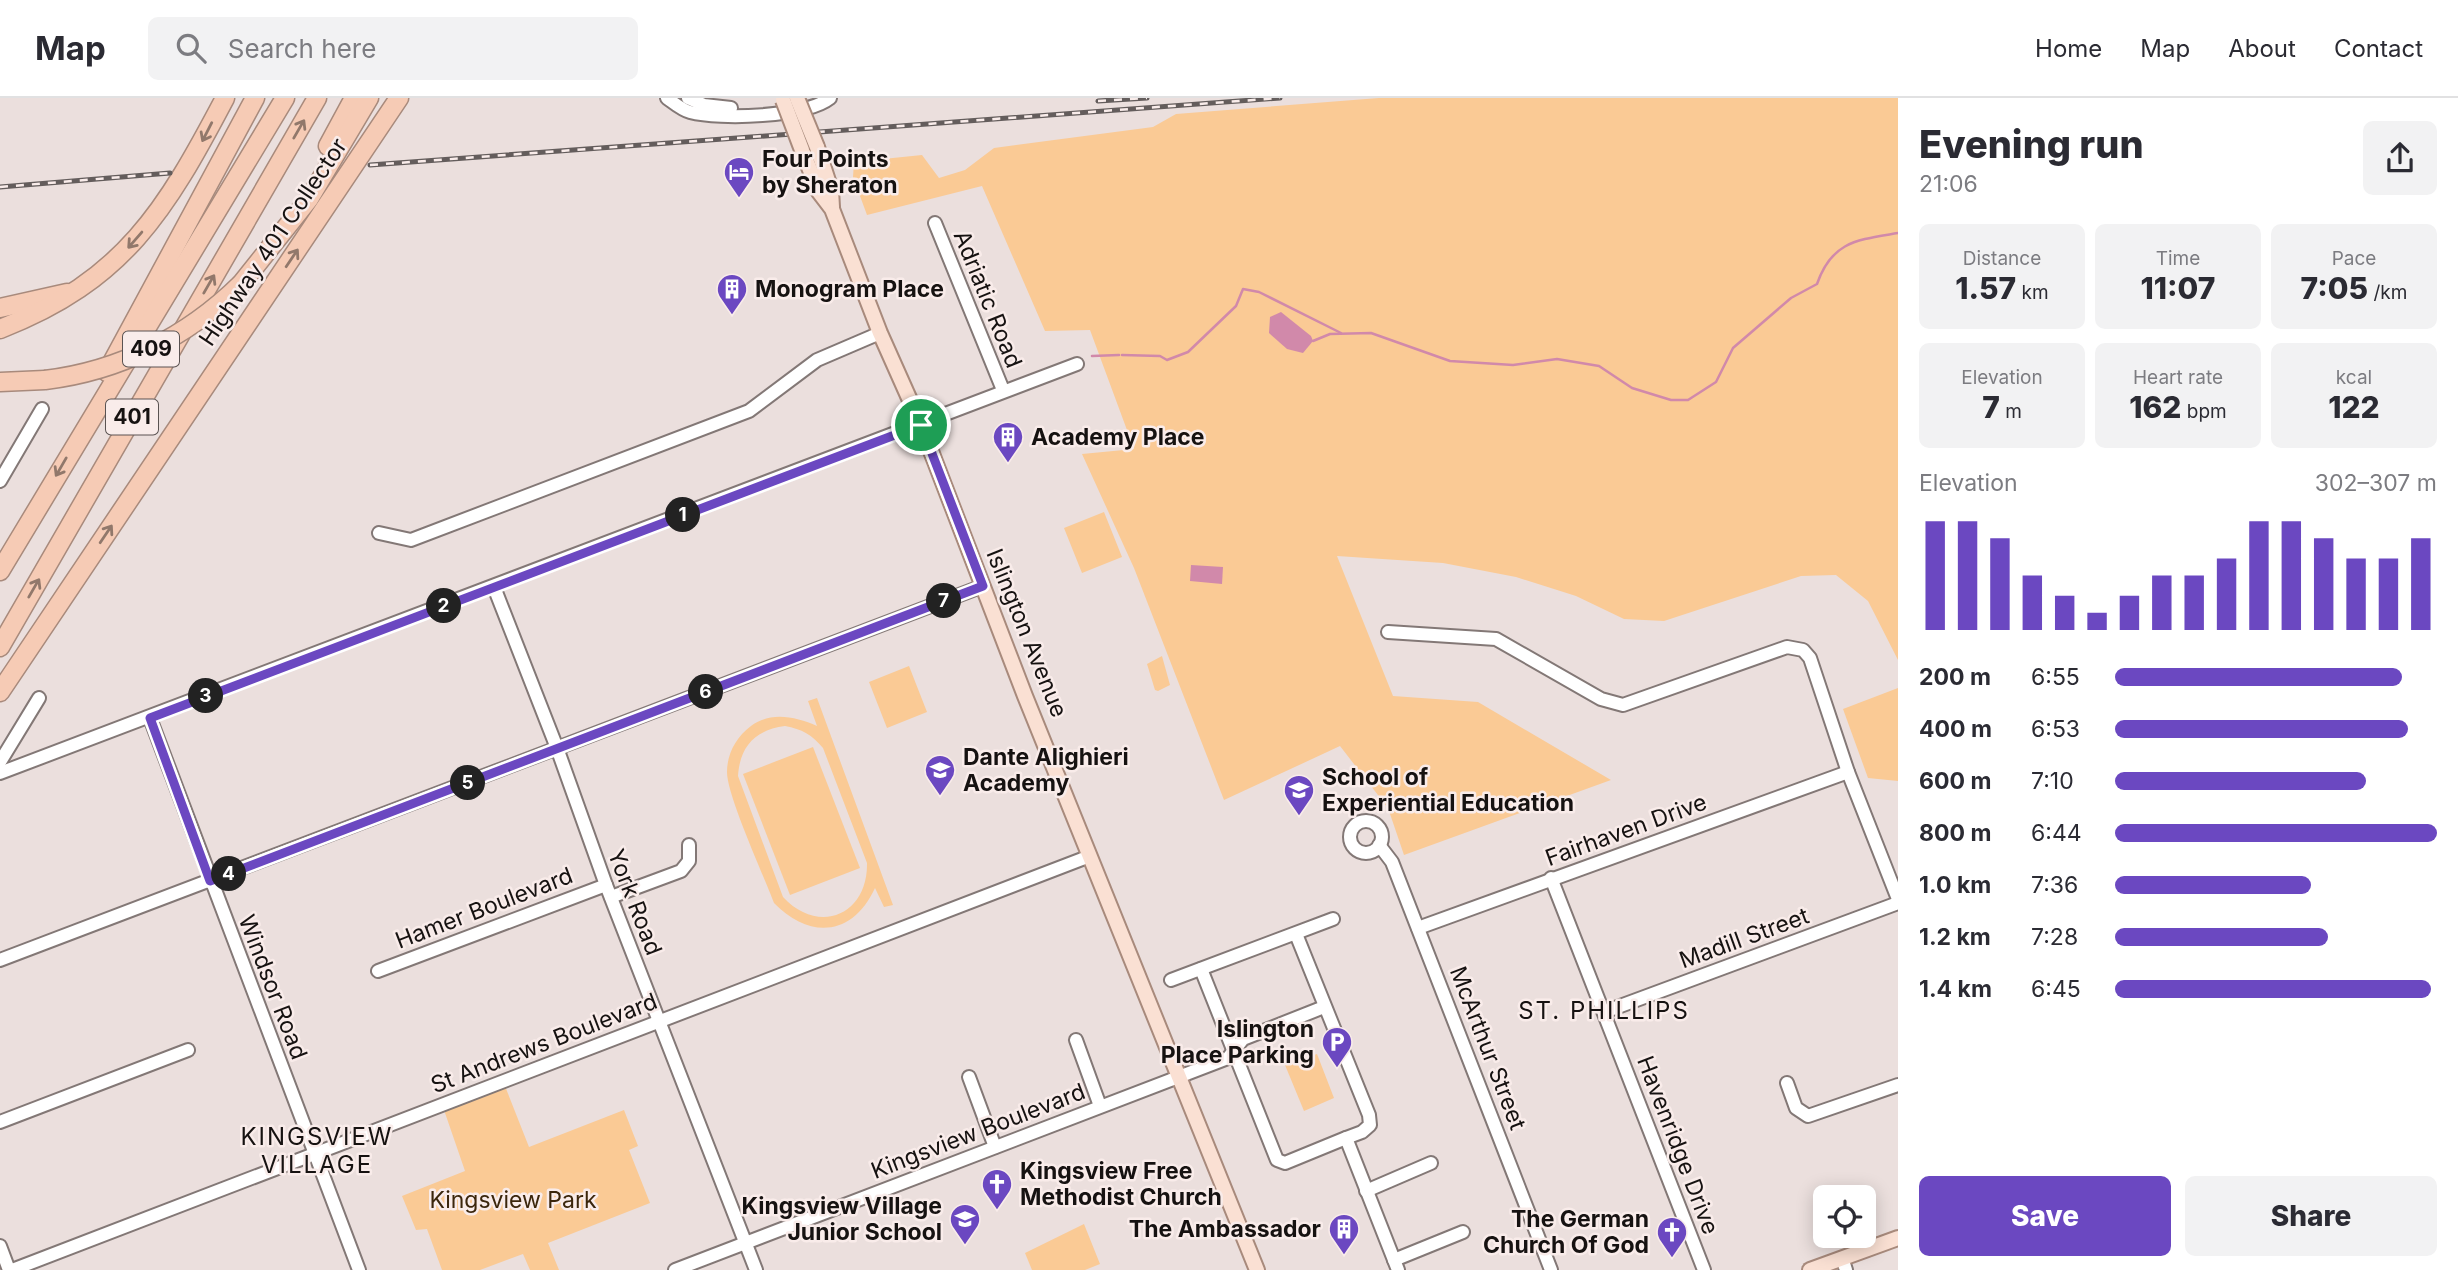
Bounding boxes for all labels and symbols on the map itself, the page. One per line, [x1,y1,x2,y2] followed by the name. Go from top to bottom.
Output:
[292,119,306,139] one-way arrow
[200,122,214,142] one-way arrow
[193,133,353,351] street label: Highway 401 Collector
[762,145,897,199] place label: Four Points by Sheraton
[722,155,756,199] hotel icon: Four Points by Sheraton
[948,226,1028,372] street label: Adriatic Road
[127,231,143,249] one-way arrow
[284,249,299,268] one-way arrow
[715,272,749,316] building icon: Monogram Place
[202,275,216,295] one-way arrow
[755,275,944,303] place label: Monogram Place
[123,331,179,366] road number: 409
[891,395,951,455] pin
[106,400,158,434] road number: 401
[991,420,1025,464] building icon: Academy Place
[1031,423,1205,451] place label: Academy Place
[54,456,68,476] one-way arrow
[666,498,700,532] pin: 1
[99,524,113,544] one-way arrow
[980,545,1074,721] street label: Islington Avenue
[27,578,41,598] one-way arrow
[926,584,962,618] pin: 7
[426,588,462,624] pin: 2
[688,674,724,710] pin: 6
[188,678,224,714] pin: 3
[963,743,1129,797] place label: Dante Alighieri Academy
[923,753,957,797] school or university icon: Dante Alighieri Academy
[1322,763,1574,817] place label: School of Experiential Education
[450,766,486,800] pin: 5
[1282,773,1316,817] school or university icon: School of Experiential Education
[1541,788,1711,872] street label: Fairhaven Drive
[602,845,668,959] street label: York Road
[212,856,246,892] pin: 4
[391,861,577,955] street label: Hamer Boulevard
[1675,901,1813,974] street label: Madill Street
[233,911,313,1063] street label: Windsor Road
[1444,962,1532,1134] street label: McArthur Street
[427,987,661,1099] street label: St Andrews Boulevard
[1518,996,1690,1025] district label: ST. PHILLIPS
[1161,1015,1314,1069] place label: Islington Place Parking
[1320,1025,1354,1069] parking icon: Islington Place Parking
[1631,1052,1725,1238] street label: Havenridge Drive
[867,1077,1089,1185] street label: Kingsview Boulevard
[240,1122,394,1179] district label: KINGSVIEW VILLAGE
[1020,1157,1222,1211] place label: Kingsview Free Methodist Church
[980,1167,1014,1211] church icon: Kingsview Free Methodist Church
[429,1186,597,1214] park label: Kingsview Park
[741,1192,942,1246] place label: Kingsview Village Junior School
[948,1202,982,1246] school or university icon: Kingsview Village Junior School
[1483,1205,1649,1259] place label: The German Church Of God
[1327,1212,1361,1256] building icon: The Ambassador
[1129,1215,1321,1243] place label: The Ambassador
[1655,1215,1689,1259] church icon: The German Church Of God

